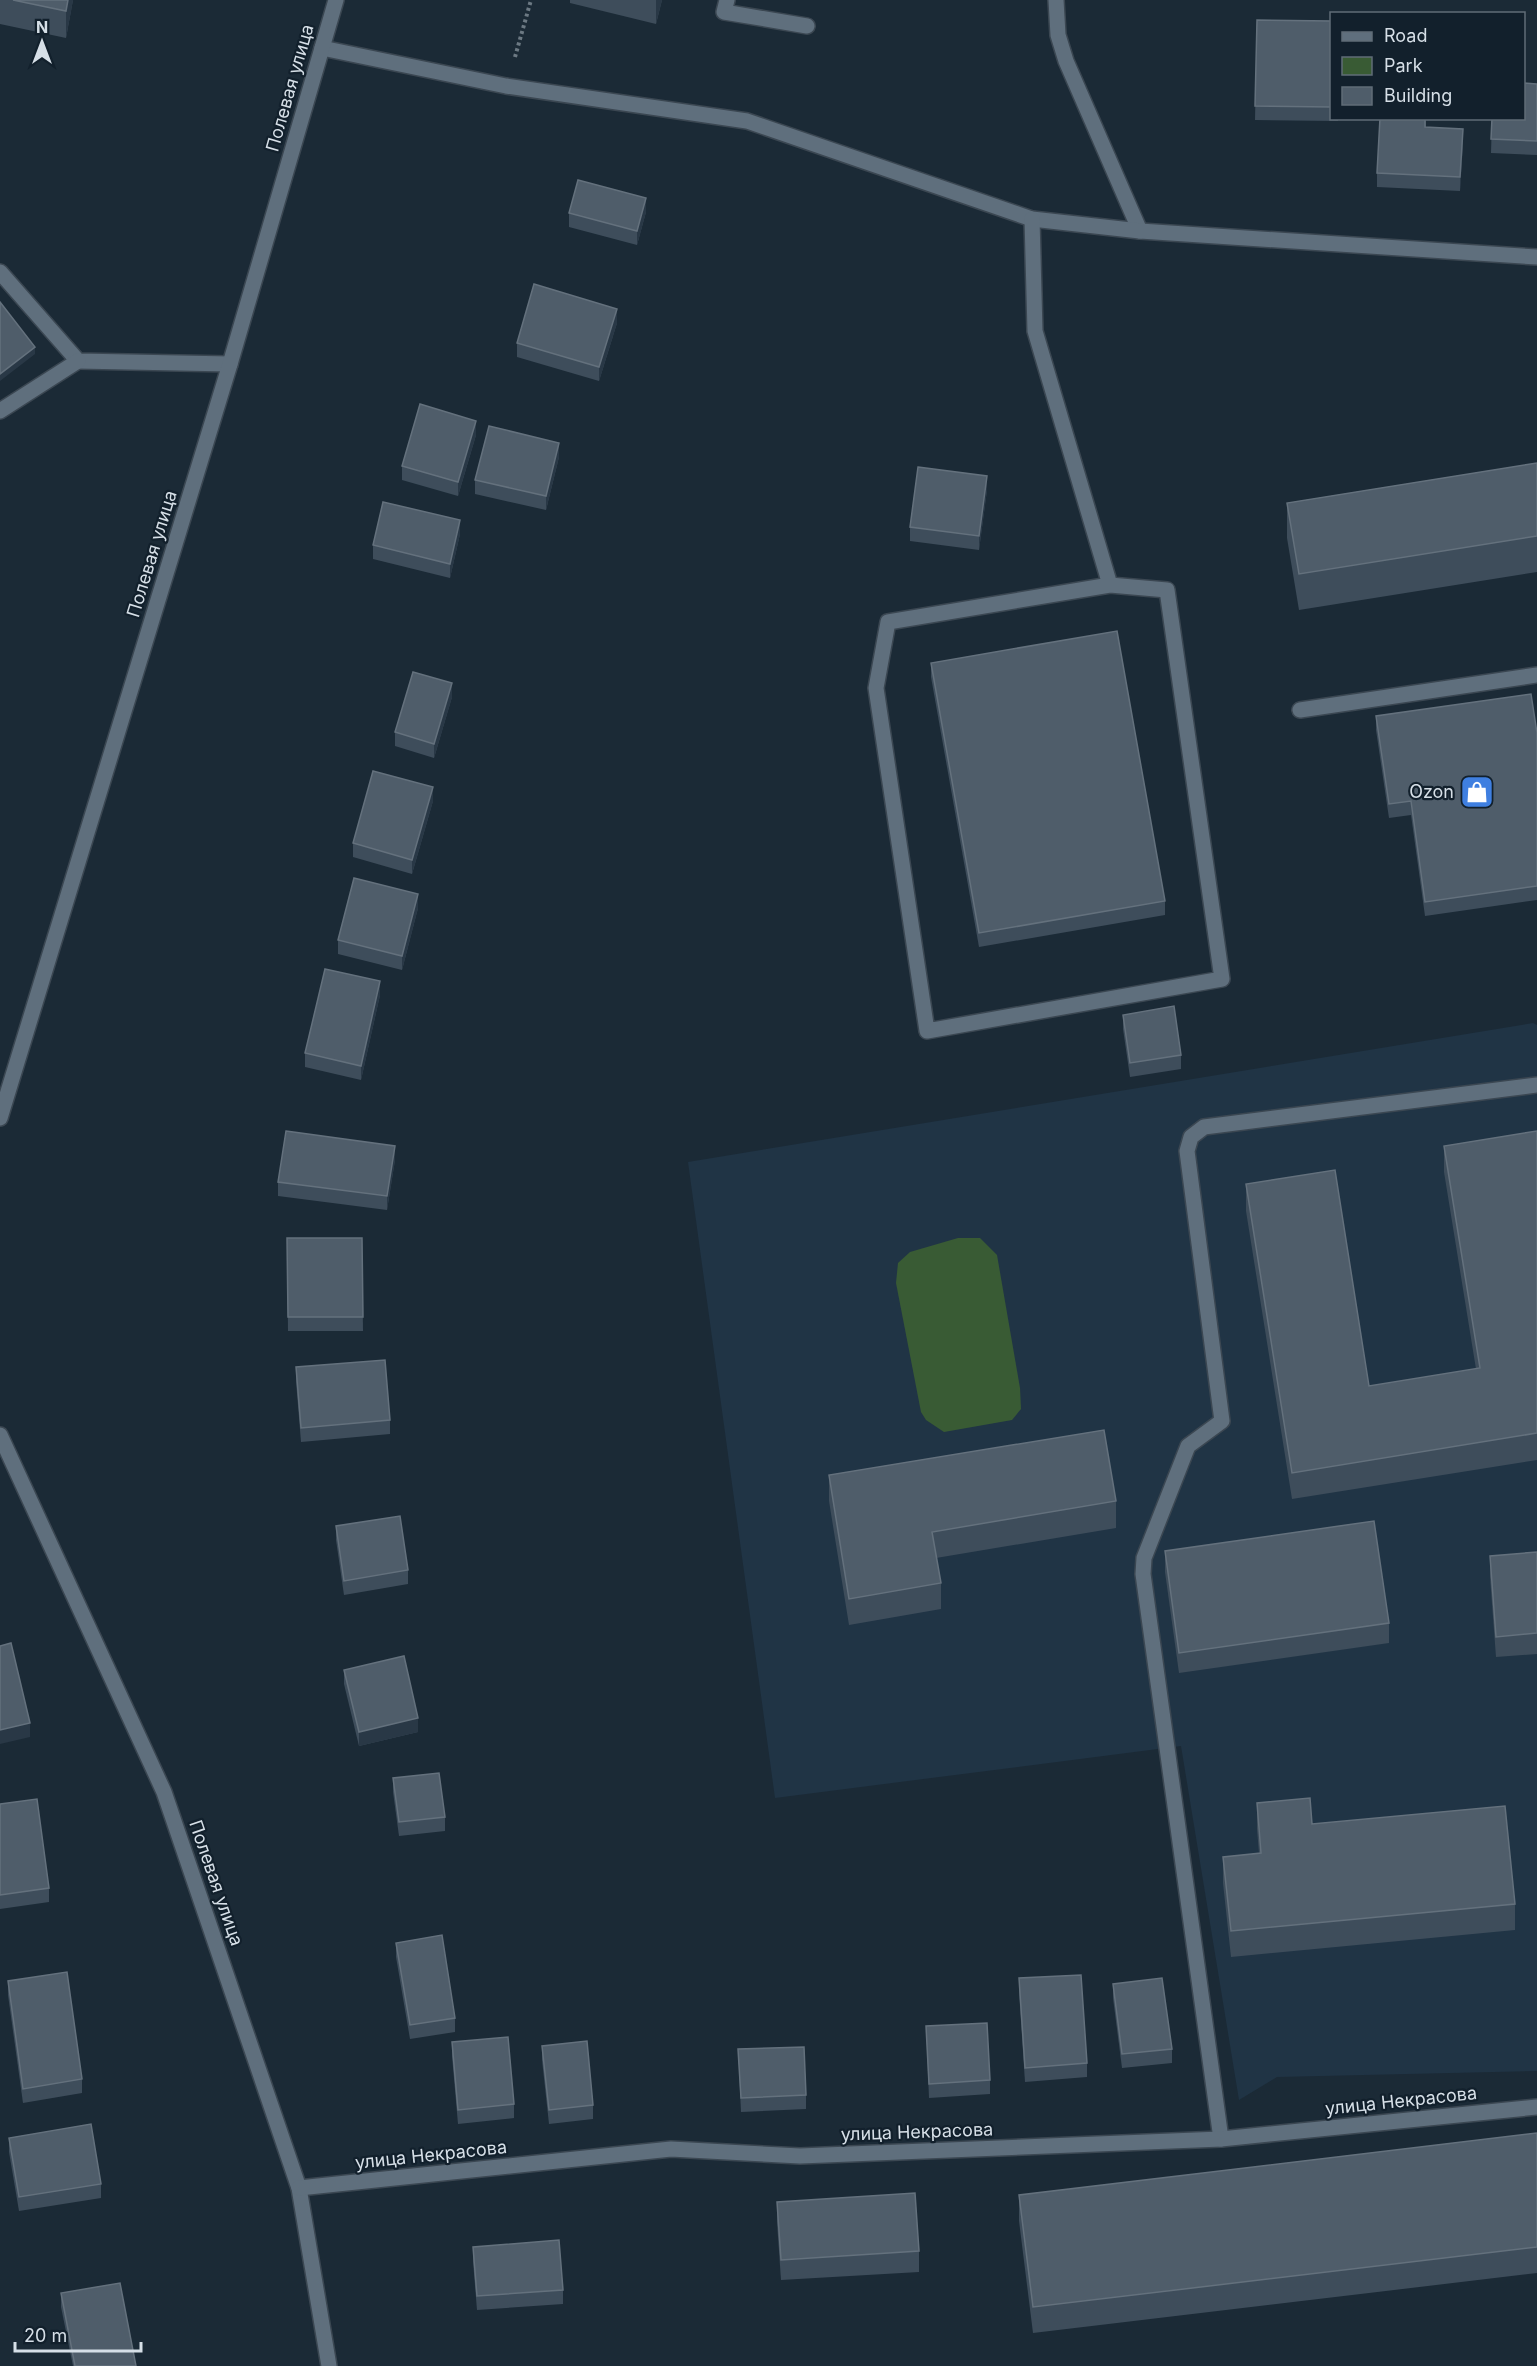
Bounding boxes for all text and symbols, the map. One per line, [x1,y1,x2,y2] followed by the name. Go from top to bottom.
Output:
[12,12,72,72] north arrow
[1330,12,1525,120] legend
[36,17,48,37] text: N
[261,22,318,154] street label: Полевая улица
[1384,25,1427,46] text: Road
[1384,55,1423,76] text: Park
[1384,85,1452,106] text: Building
[122,488,181,620] street label: Полевая улица
[1459,774,1495,810] shop icon: Ozon
[1409,781,1454,802] place label: Ozon
[185,1817,248,1948] street label: Полевая улица
[1324,2082,1478,2119] street label: улица Некрасова
[840,2118,994,2145] street label: улица Некрасова
[354,2136,508,2173] street label: улица Некрасова
[15,2315,141,2353] scale bar
[24,2325,67,2346] text: 20 m

